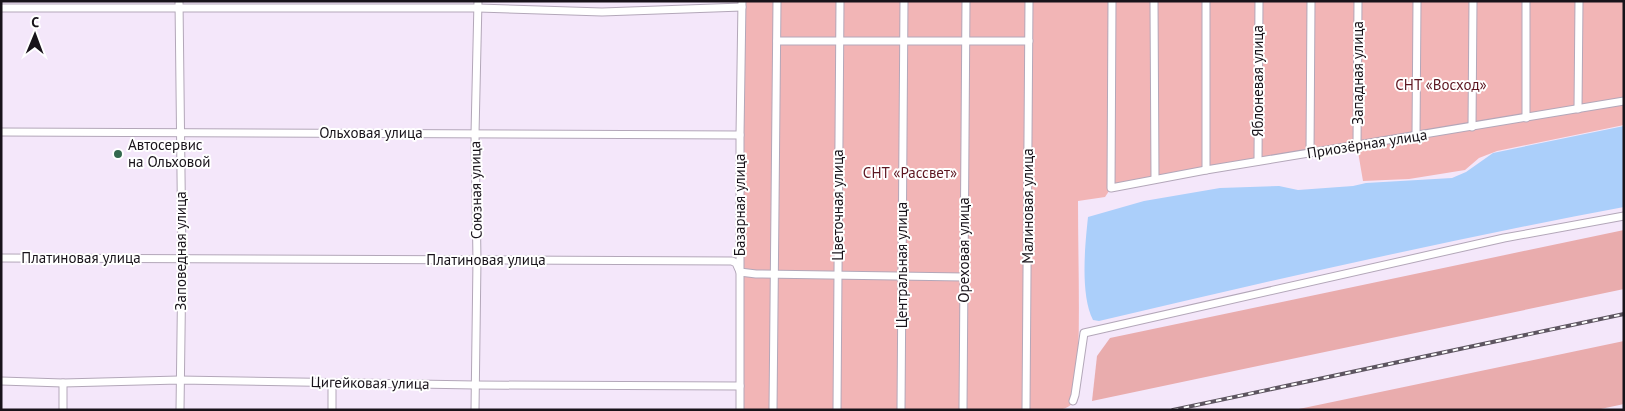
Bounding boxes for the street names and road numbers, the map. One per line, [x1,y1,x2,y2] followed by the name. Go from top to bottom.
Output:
[1348,21,1367,125] street label: Западная улица
[1248,25,1267,137] street label: Яблоневая улица
[319,123,423,142] street label: Ольховая улица
[1305,125,1428,162] street label: Приозёрная улица
[465,141,486,239] street label: Союзная улица
[1018,148,1037,264] street label: Малиновая улица
[828,149,847,261] street label: Цветочная улица
[730,154,749,256] street label: Базарная улица
[171,191,190,311] street label: Заповедная улица
[954,197,973,303] street label: Ореховая улица
[892,202,911,328] street label: Центральная улица
[21,248,141,267] street label: Платиновая улица
[426,250,546,269] street label: Платиновая улица
[310,372,430,393] street label: Цигейковая улица

